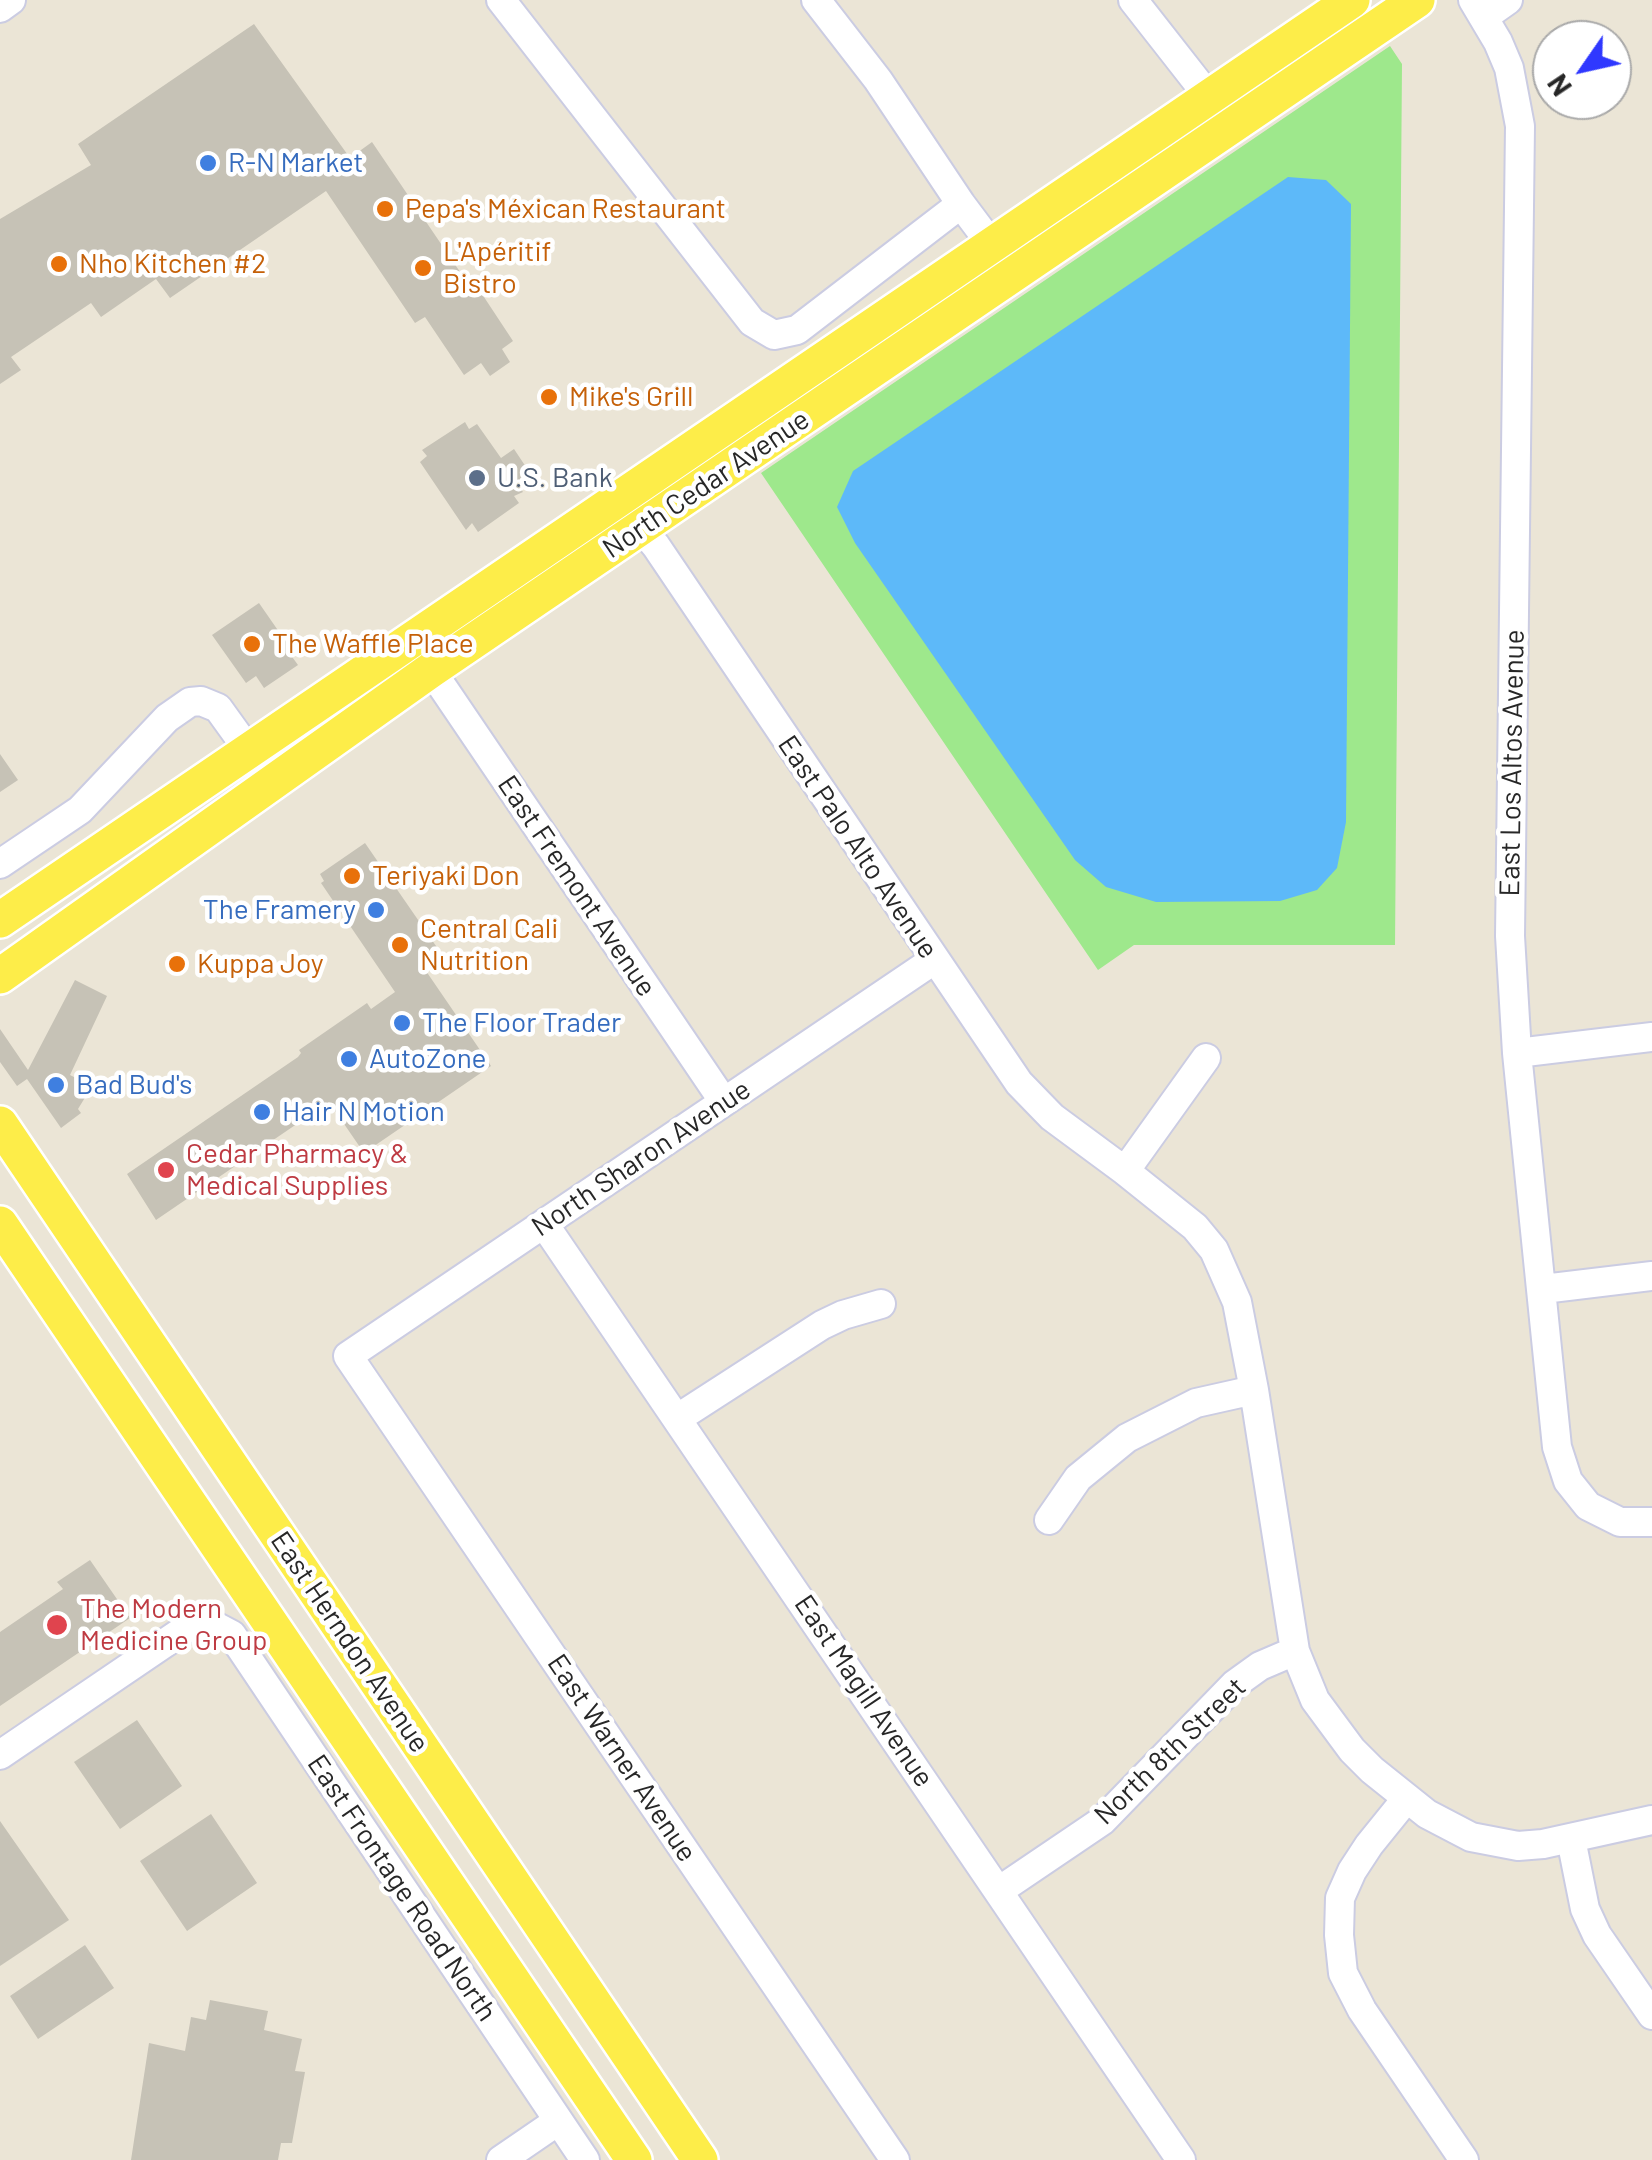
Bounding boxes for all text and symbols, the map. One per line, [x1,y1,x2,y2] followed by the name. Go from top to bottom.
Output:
[1532,20,1632,120] north arrow
[1539,68,1578,103] text: N
[228,146,364,180] place label: R-N Market
[197,152,219,174] marker: R-N Market
[405,192,726,226] place label: Pepa's Méxican Restaurant
[374,198,396,220] marker: Pepa's Méxican Restaurant
[443,235,552,301] place label: L'Apéritif Bistro
[79,247,266,281] place label: Nho Kitchen #2
[48,253,70,275] marker: Nho Kitchen #2
[412,257,434,279] marker: L'Apéritif Bistro
[569,380,693,414] place label: Mike's Grill
[538,386,560,408] marker: Mike's Grill
[596,402,816,566] street label: North Cedar Avenue
[497,461,613,495] place label: U.S. Bank
[466,467,488,489] marker: U.S. Bank
[272,627,474,661] place label: The Waffle Place
[1493,629,1531,897] street label: East Los Altos Avenue
[241,633,263,655] marker: The Waffle Place
[771,729,945,965] street label: East Palo Alto Avenue
[491,769,663,1003] street label: East Fremont Avenue
[372,859,520,893] place label: Teriyaki Don
[341,865,363,887] marker: Teriyaki Don
[203,893,356,927] place label: The Framery
[365,899,387,921] marker: The Framery
[420,912,558,978] place label: Central Cali Nutrition
[389,934,411,956] marker: Central Cali Nutrition
[197,947,324,981] place label: Kuppa Joy
[166,953,188,975] marker: Kuppa Joy
[422,1006,621,1040] place label: The Floor Trader
[391,1012,413,1034] marker: The Floor Trader
[369,1042,486,1076] place label: AutoZone
[338,1048,360,1070] marker: AutoZone
[76,1068,192,1102] place label: Bad Bud's
[525,1072,757,1244] street label: North Sharon Avenue
[45,1074,67,1096] marker: Bad Bud's
[282,1095,445,1129] place label: Hair N Motion
[251,1101,273,1123] marker: Hair N Motion
[186,1137,408,1203] place label: Cedar Pharmacy & Medical Supplies
[155,1159,177,1181] marker: Cedar Pharmacy & Medical Supplies
[264,1525,436,1759] street label: East Herndon Avenue
[787,1589,941,1793] street label: East Magill Avenue
[80,1592,267,1658] place label: The Modern Medicine Group
[44,1612,70,1638] marker: The Modern Medicine Group
[540,1648,704,1868] street label: East Warner Avenue
[1087,1670,1253,1832] street label: North 8th Street
[300,1748,504,2028] street label: East Frontage Road North

